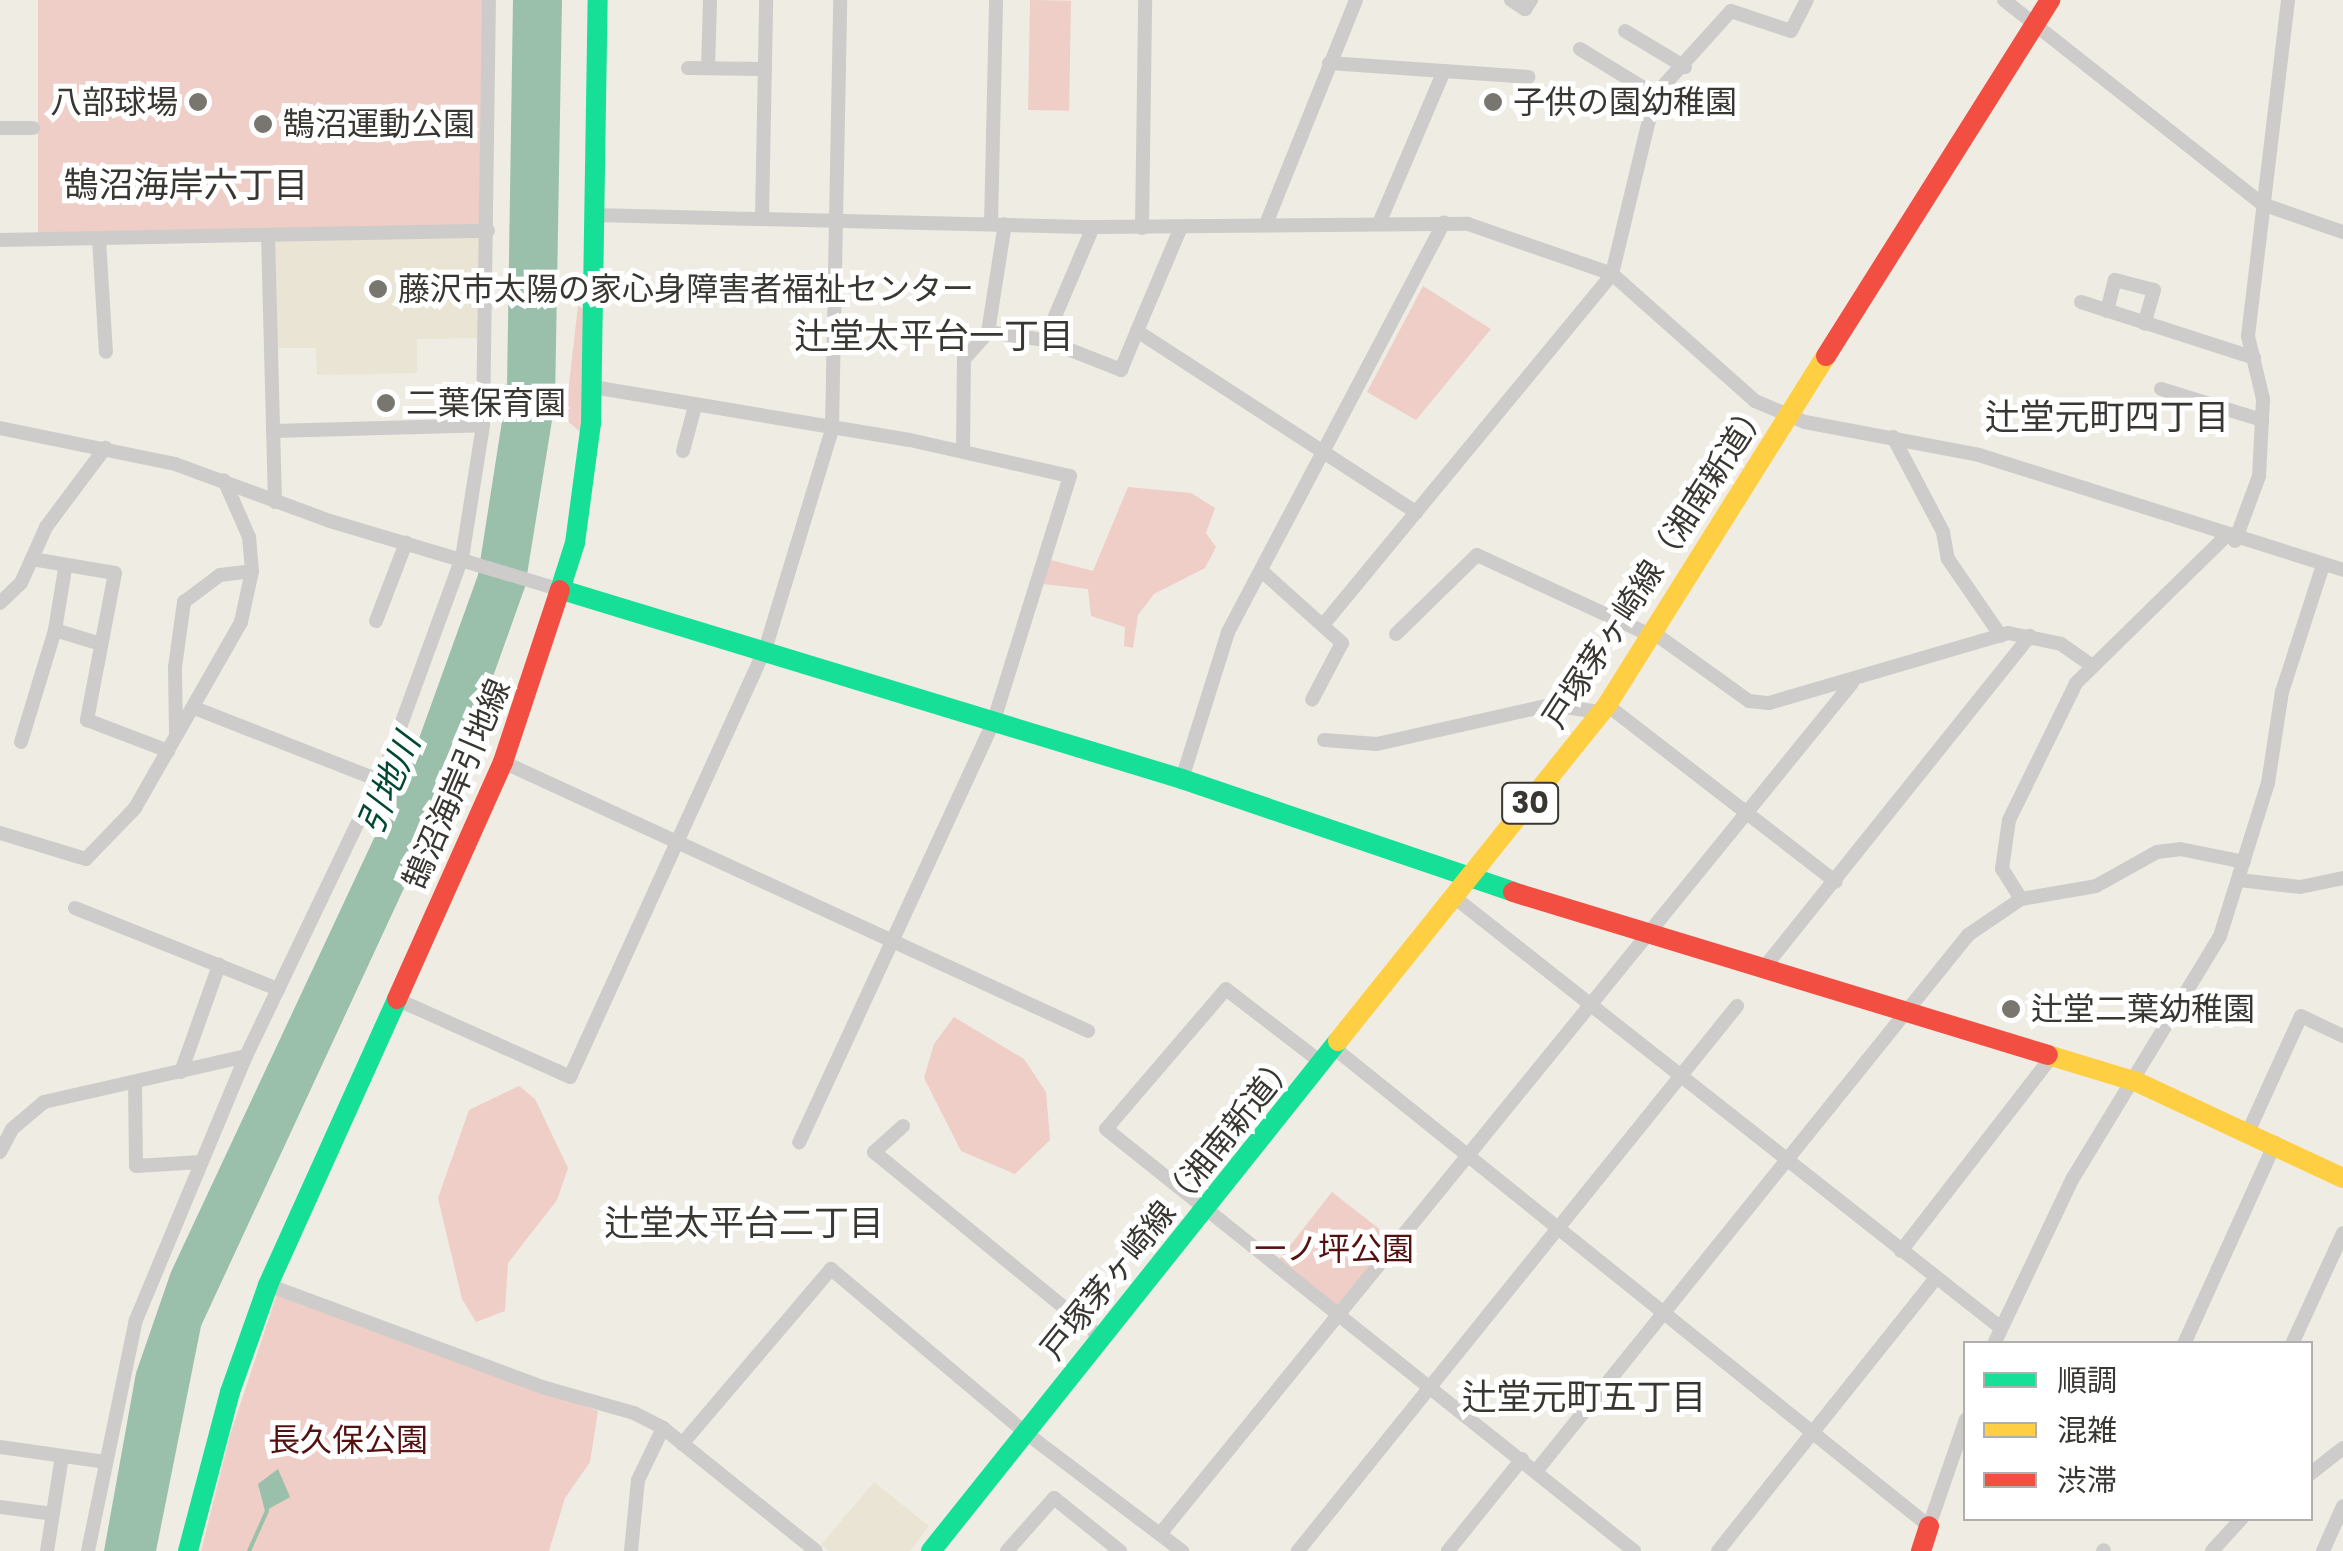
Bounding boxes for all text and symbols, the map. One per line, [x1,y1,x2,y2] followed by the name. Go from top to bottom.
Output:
[50,83,178,121] place label: 八部球場
[1513,83,1737,121] place label: 子供の園幼稚園
[187,91,209,113] marker: 八部球場
[1482,91,1504,113] marker: 子供の園幼稚園
[283,105,475,143] place label: 鵠沼運動公園
[252,113,274,135] marker: 鵠沼運動公園
[64,164,308,206] district label: 鵠沼海岸六丁目
[398,270,974,308] place label: 藤沢市太陽の家心身障害者福祉センター
[367,278,389,300] marker: 藤沢市太陽の家心身障害者福祉センター
[794,315,1074,357] district label: 辻堂太平台一丁目
[406,384,566,422] place label: 二葉保育園
[375,392,397,414] marker: 二葉保育園
[1535,393,1777,735] street label: 戸塚茅ヶ崎線（湘南新道）
[1985,396,2229,438] district label: 辻堂元町四丁目
[396,673,518,895] street label: 鵠沼海岸引地線
[349,727,429,841] water label: 引地川
[1500,778,1560,828] road number: 30
[2031,990,2255,1028] place label: 辻堂二葉幼稚園
[2000,998,2022,1020] marker: 辻堂二葉幼稚園
[1033,1045,1305,1367] street label: 戸塚茅ヶ崎線（湘南新道）
[604,1202,884,1244] district label: 辻堂太平台二丁目
[1254,1230,1414,1268] park label: 一ノ坪公園
[1963,1341,2313,1521] legend
[2057,1359,2117,1402] text: 順調
[1462,1376,1706,1418] district label: 辻堂元町五丁目
[2057,1409,2117,1452] text: 混雑
[268,1421,428,1459] park label: 長久保公園
[2057,1459,2117,1502] text: 渋滞

